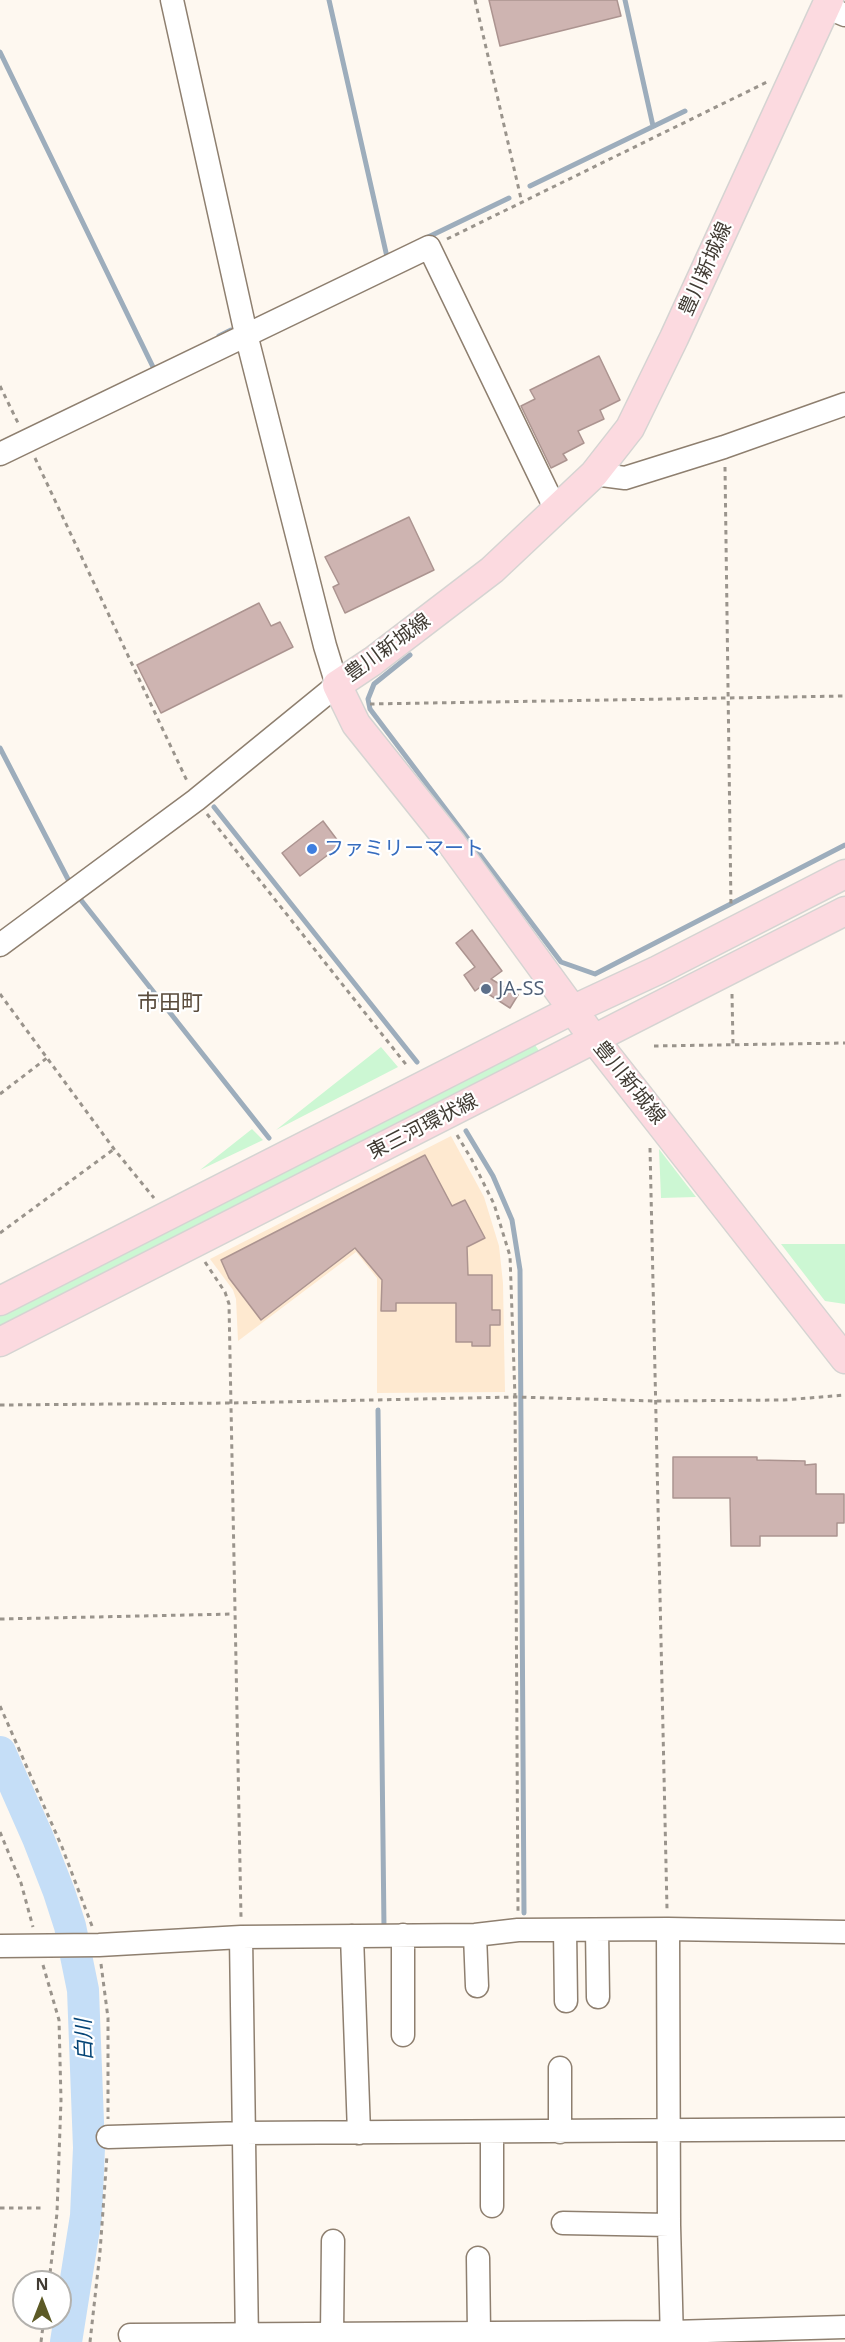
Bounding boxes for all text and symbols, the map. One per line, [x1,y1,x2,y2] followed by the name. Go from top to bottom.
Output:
[675,218,737,320] street label: 豊川新城線
[340,609,436,687] street label: 豊川新城線
[324,837,484,861] place label: ファミリーマート
[305,842,319,856] marker: ファミリーマート
[498,977,544,1001] place label: JA-SS
[479,982,493,996] marker: JA-SS
[137,991,203,1017] district label: 市田町
[588,1037,670,1129] street label: 豊川新城線
[364,1089,482,1165] street label: 東三河環状線
[72,2019,98,2061] water label: 白川
[12,2270,72,2330] north arrow
[35,2273,49,2295] text: N

